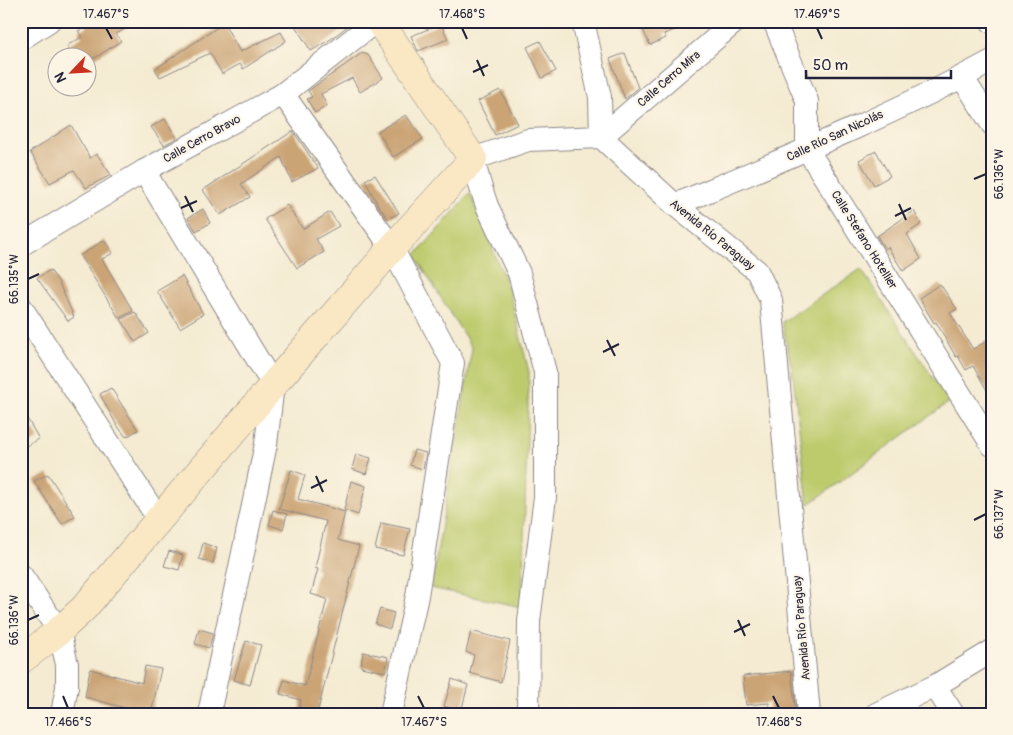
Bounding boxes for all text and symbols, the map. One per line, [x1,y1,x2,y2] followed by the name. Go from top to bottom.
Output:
[83,7,129,22] text: 17.467°S
[439,7,485,22] text: 17.468°S
[794,7,840,22] text: 17.469°S
[634,47,704,110] street label: Calle Cerro Mira
[48,48,98,98] north arrow
[806,48,950,80] scale bar
[813,56,848,75] text: 50 m
[51,69,70,85] text: N
[784,107,886,165] street label: Calle Río San Nicolás
[161,111,244,167] street label: Calle Cerro Bravo
[992,149,1007,199] text: 66.136°W
[828,188,901,293] street label: Calle Stefano Hotellier
[667,196,757,274] street label: Avenida Río Paraguay
[7,254,22,304] text: 66.135°W
[992,489,1007,539] text: 66.137°W
[790,575,814,681] street label: Avenida Río Paraguay
[7,595,22,645] text: 66.136°W
[45,715,91,730] text: 17.466°S
[401,715,447,730] text: 17.467°S
[756,715,802,730] text: 17.468°S

